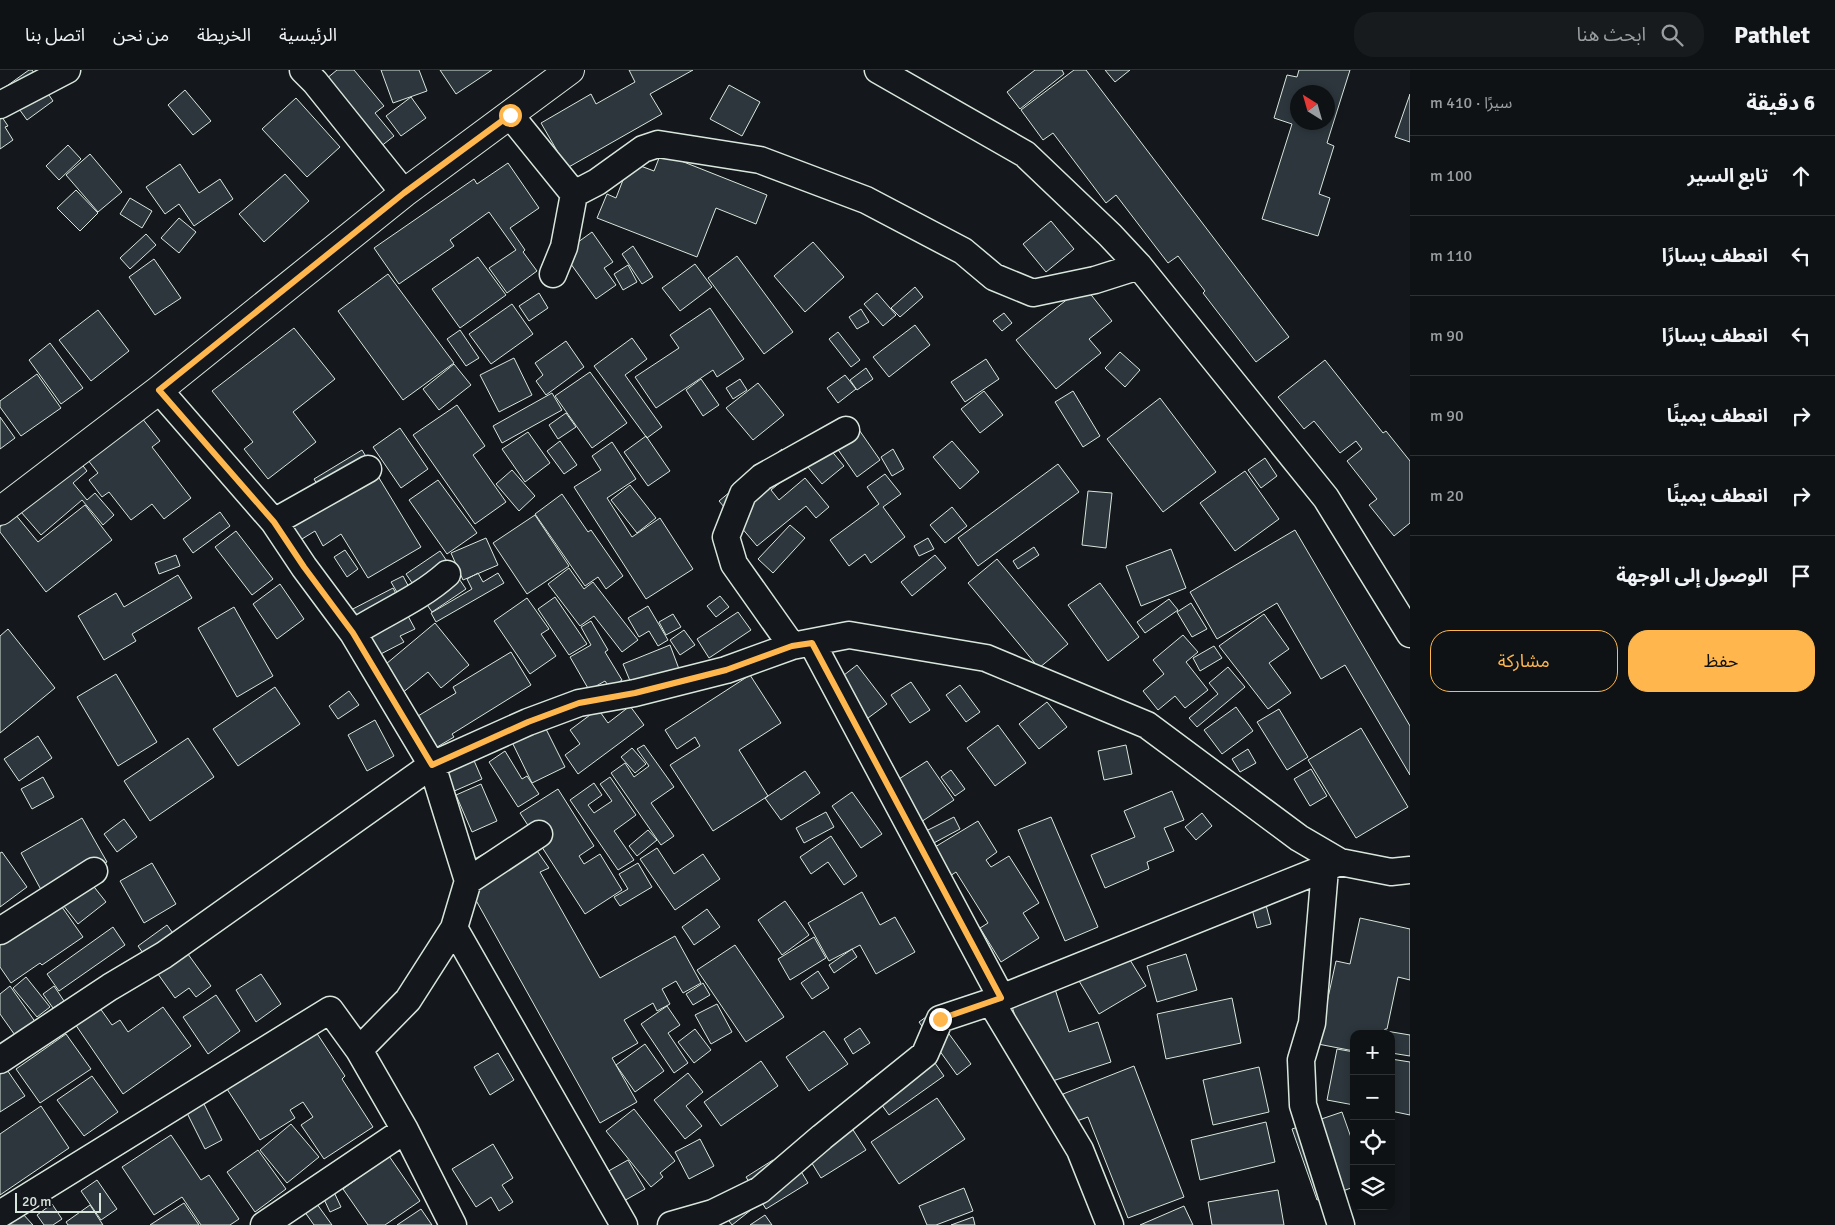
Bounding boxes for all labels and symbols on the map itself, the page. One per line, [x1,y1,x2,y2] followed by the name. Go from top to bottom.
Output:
[1290,85,1335,130] north arrow
[499,104,522,127] route start
[929,1008,952,1031] route end
[15,1190,101,1213] scale bar

